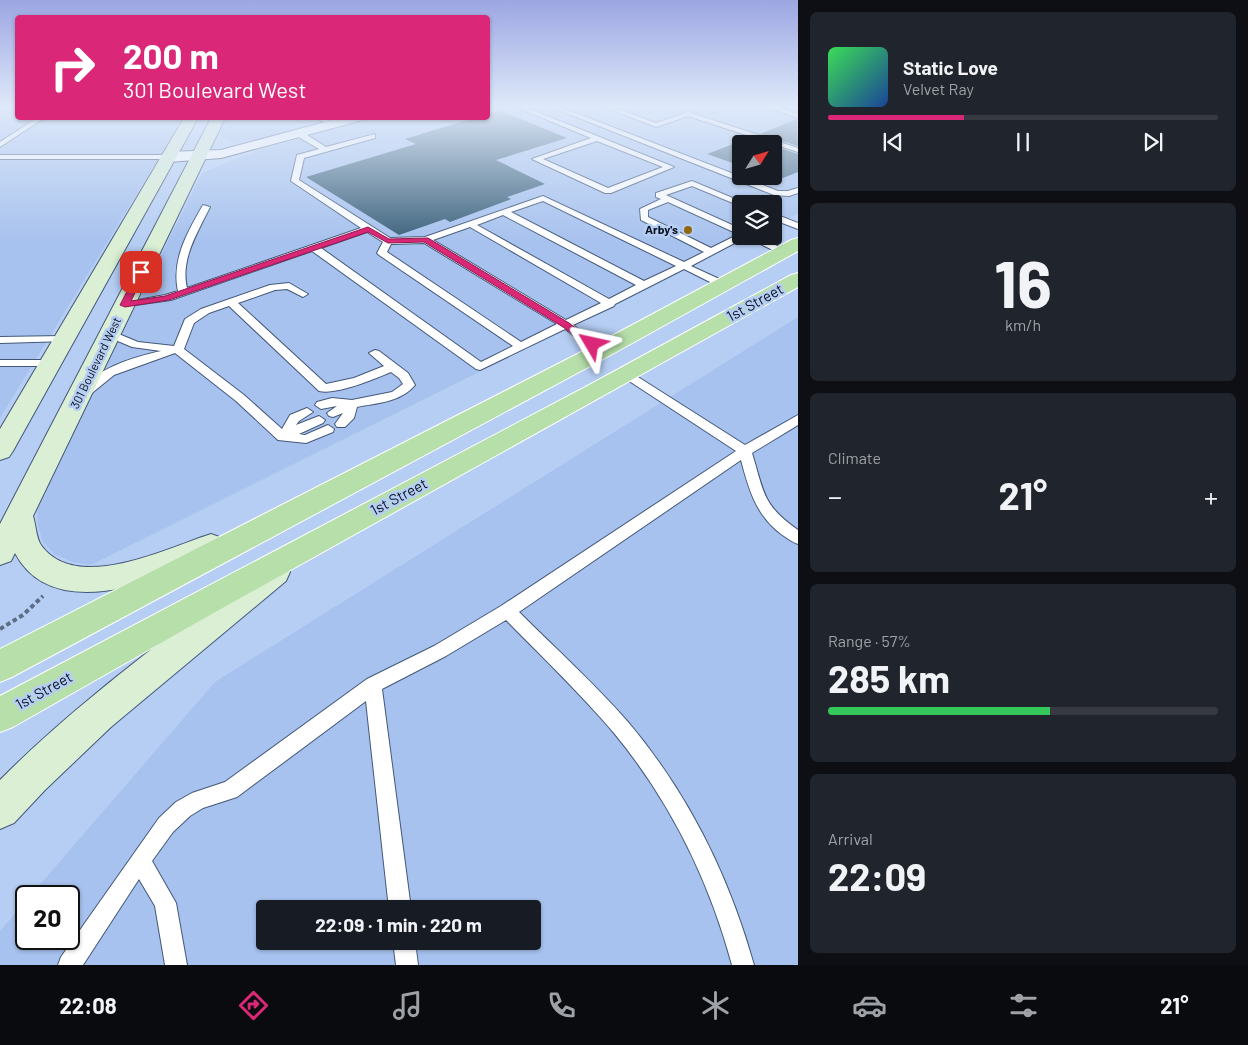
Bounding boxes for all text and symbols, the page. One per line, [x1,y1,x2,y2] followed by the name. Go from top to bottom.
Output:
[123,34,219,76] text: 200 m
[40,35,105,100] icon: right
[903,56,998,79] text: Static Love
[123,76,306,102] text: 301 Boulevard West
[903,79,974,98] text: Velvet Ray
[879,128,907,156] icon: previous
[1009,128,1037,156] icon: pause
[1139,128,1167,156] icon: next
[732,135,782,185] north arrow
[732,135,782,245] map controls
[732,195,782,245] button: layers
[645,222,678,236] place label: Arby's
[682,224,694,236] marker: Arby's
[994,243,1052,321] text: 16
[120,251,162,293] pin
[127,258,155,286] icon: arrive
[723,279,786,325] street label: 1st Street
[67,315,123,411] street label: 301 Boulevard West
[1005,315,1041,334] text: km/h
[565,317,617,369] position arrow
[828,448,881,467] text: Climate
[999,472,1047,518] text: 21°
[367,474,430,519] street label: 1st Street
[828,479,842,513] text: −
[1204,479,1218,513] text: +
[828,631,911,650] text: Range · 57%
[828,655,950,701] text: 285 km
[12,667,75,713] street label: 1st Street
[828,829,873,848] text: Arrival
[828,853,926,899] text: 22:09
[15,885,80,950] speed limit sign: 20
[315,913,482,936] text: 22:09 · 1 min · 220 m
[236,988,271,1023] icon: directions
[390,988,425,1023] icon: music
[544,988,579,1023] icon: phone
[698,988,733,1023] icon: climate
[852,988,887,1023] icon: car
[1006,988,1041,1023] icon: filters
[60,992,117,1018] text: 22:08
[1160,992,1188,1018] text: 21°

